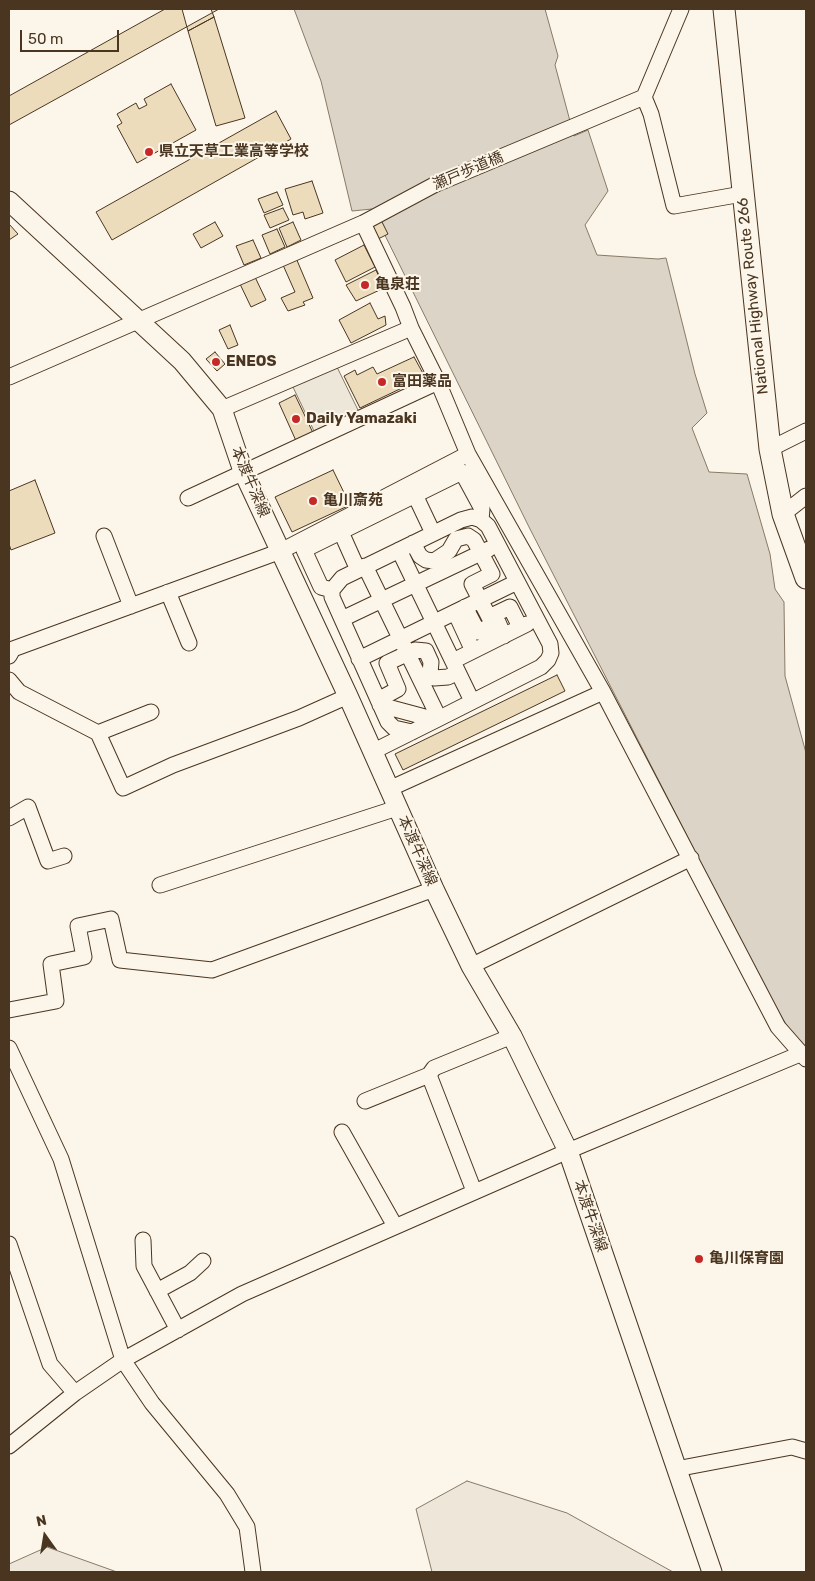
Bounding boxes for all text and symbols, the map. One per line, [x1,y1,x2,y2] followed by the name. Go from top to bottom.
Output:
[22,20,121,52] scale bar
[28,30,63,48] text: 50 m
[159,143,309,161] place label: 県立天草工業高等学校
[143,146,155,158] marker: 県立天草工業高等学校
[430,148,506,194] street label: 瀬戸歩道橋
[734,197,772,395] street label: National Highway Route 266
[375,276,420,294] place label: 亀泉荘
[359,279,371,291] marker: 亀泉荘
[226,353,276,371] place label: ENEOS
[210,356,222,368] marker: ENEOS
[392,373,452,391] place label: 富田薬品
[376,376,388,388] marker: 富田薬品
[306,410,417,428] place label: Daily Yamazaki
[290,413,302,425] marker: Daily Yamazaki
[227,444,273,520] street label: 本渡牛深線
[323,492,383,510] place label: 亀川斎苑
[307,495,319,507] marker: 亀川斎苑
[394,813,440,889] street label: 本渡牛深線
[569,1178,611,1254] street label: 本渡牛深線
[709,1250,784,1268] place label: 亀川保育園
[693,1253,705,1265] marker: 亀川保育園
[20,1511,70,1561] north arrow
[35,1511,48,1530] text: N

